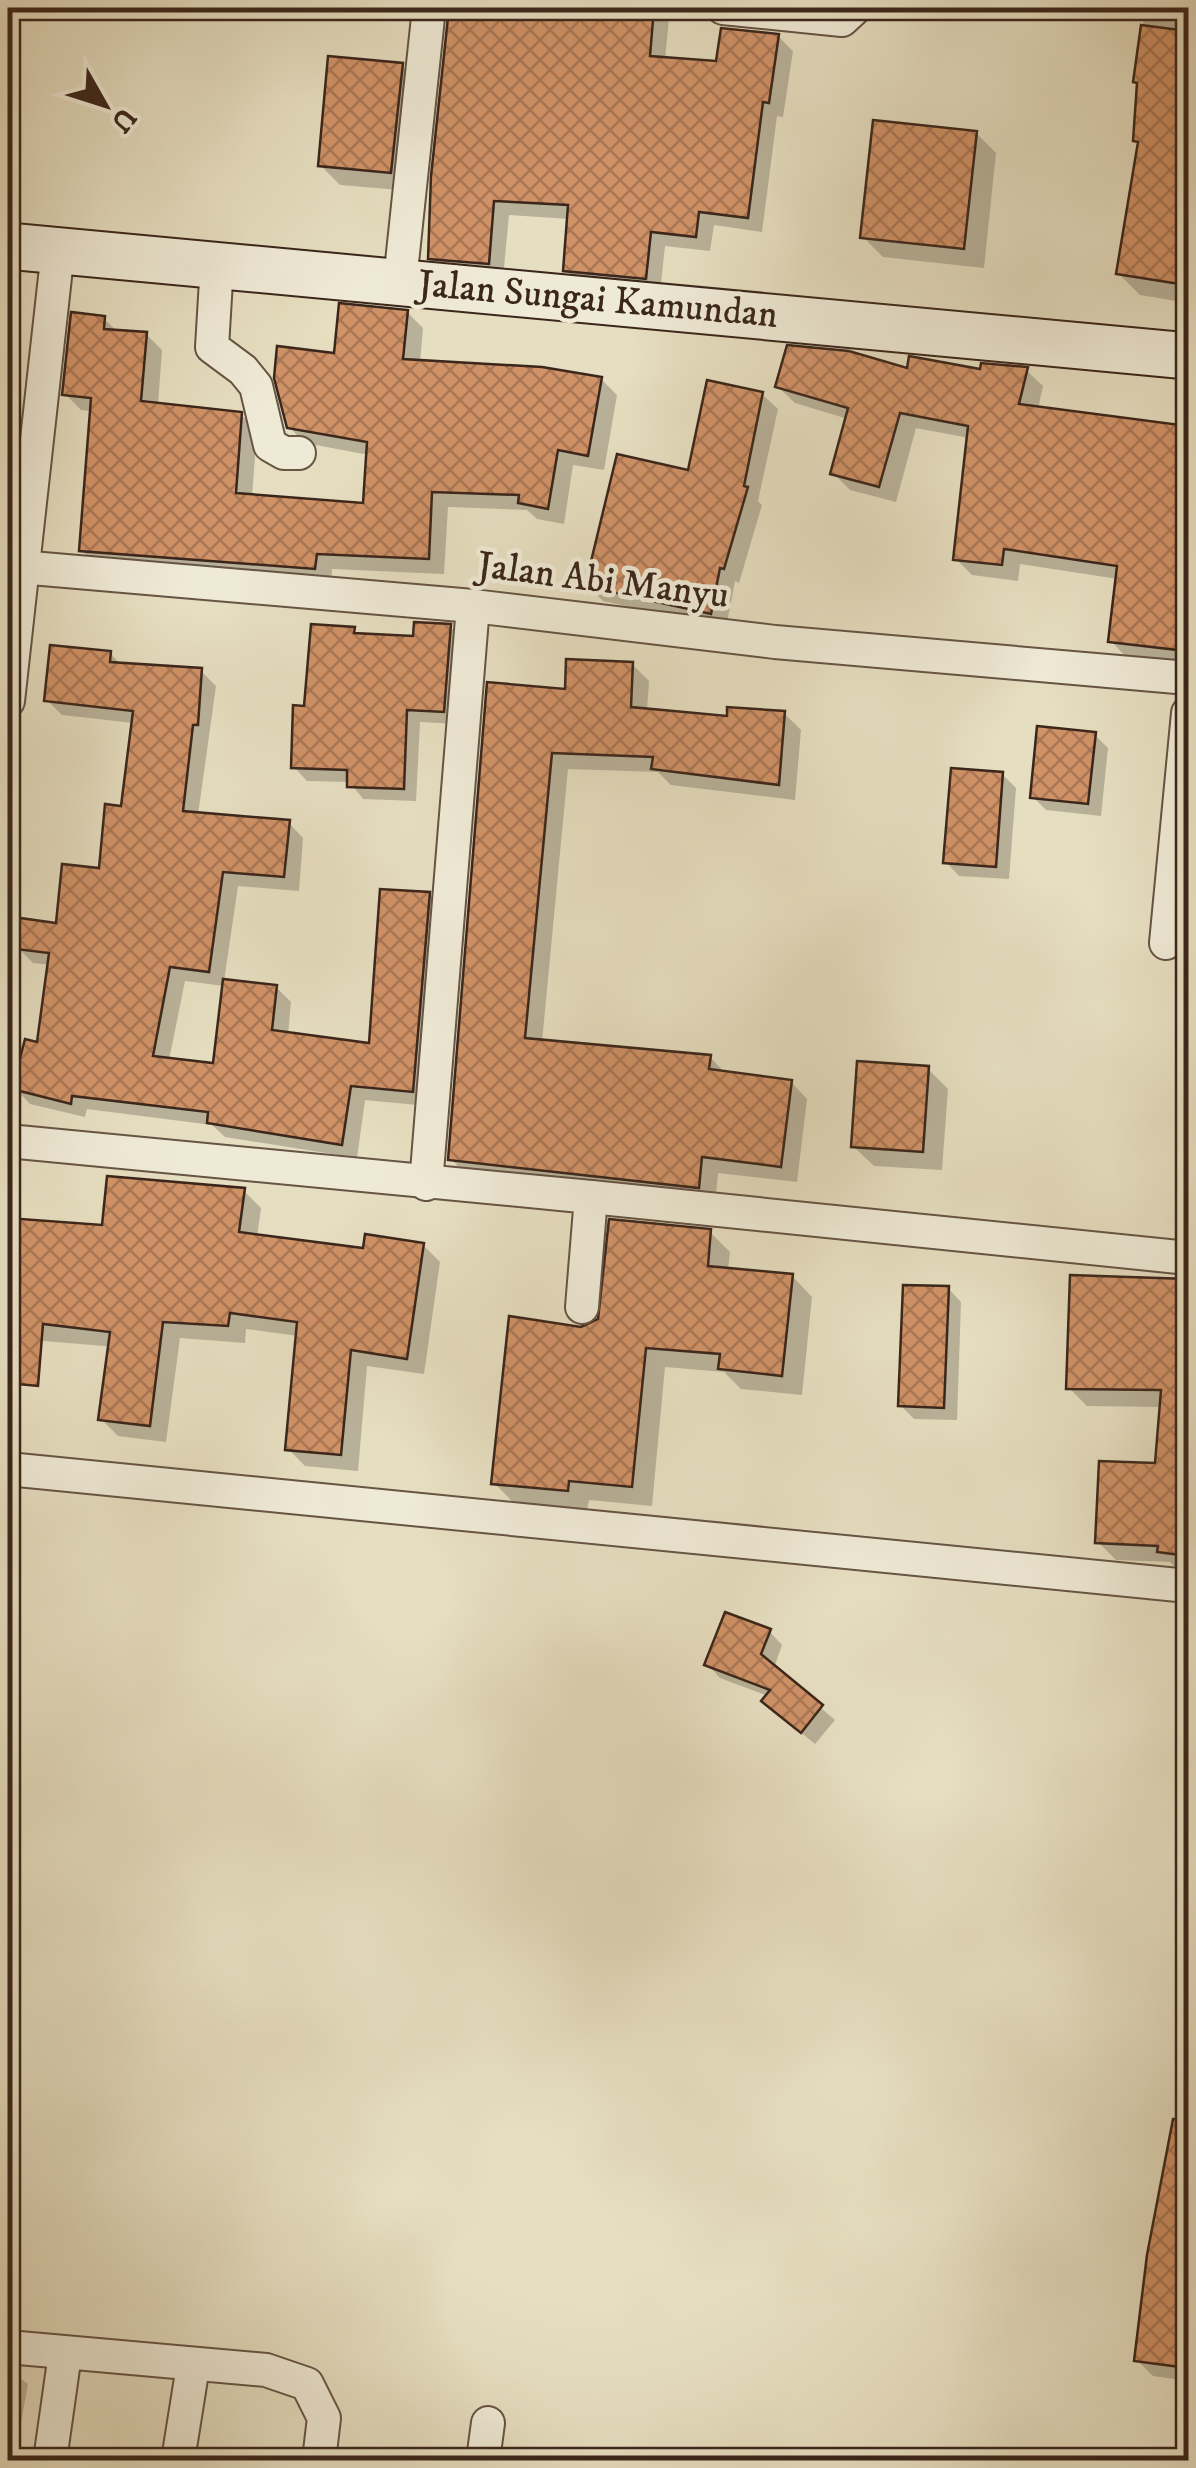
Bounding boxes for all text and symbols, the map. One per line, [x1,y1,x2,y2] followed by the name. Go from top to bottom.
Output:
[55,55,155,155] north arrow
[103,100,144,139] text: U
[413,260,780,340] street label: Jalan Sungai Kamundan
[472,541,731,620] street label: Jalan Abi Manyu

